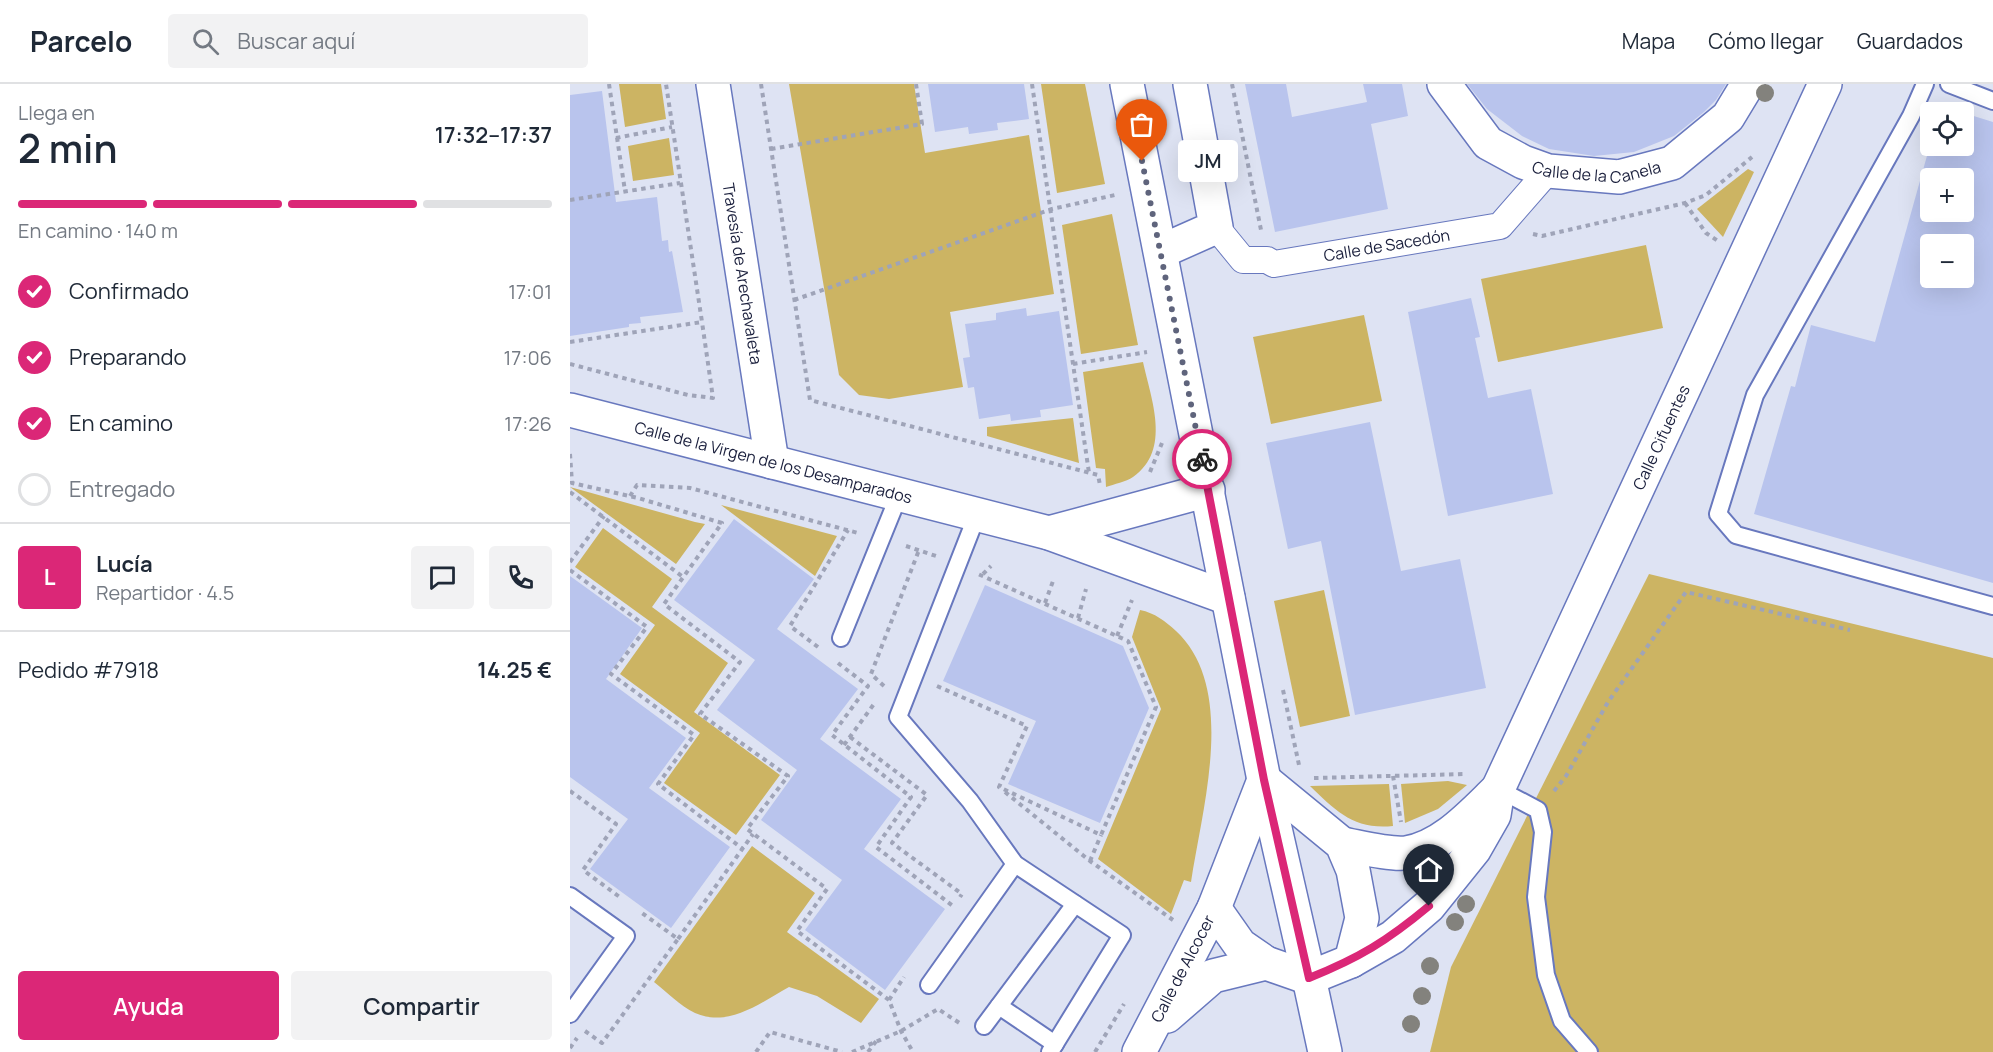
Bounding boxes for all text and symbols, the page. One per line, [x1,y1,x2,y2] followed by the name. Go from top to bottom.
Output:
[168,14,588,68] search box
[30,22,132,60] text: Parcelo
[189,25,222,58] icon: search
[237,26,355,56] text: Buscar aquí
[1622,27,1675,55] text: Mapa
[1708,27,1824,55] text: Cómo llegar
[1857,27,1963,55] text: Guardados
[18,99,95,126] text: Llega en
[1116,99,1167,161] pin
[1920,102,1974,288] map controls
[1920,102,1974,156] button: locate
[1125,108,1158,141] icon: bag
[435,120,552,150] text: 17:32–17:37
[18,121,117,175] text: 2 min
[1178,140,1238,182] callout: JM
[1195,147,1221,174] text: JM
[1529,155,1663,188] street label: Calle de la Canela
[1920,168,1974,222] button: +
[718,181,768,366] street label: Travesía de Arechavaleta
[18,217,178,244] text: En camino · 140 m
[1322,224,1451,266] street label: Calle de Sacedón
[1920,234,1974,288] button: −
[18,275,51,308] icon: check
[69,276,189,306] text: Confirmado
[508,278,552,305] text: 17:01
[18,341,51,374] icon: check
[69,342,187,372] text: Preparando
[504,344,552,371] text: 17:06
[1627,381,1695,493] street label: Calle Cifuentes
[18,407,51,440] icon: check
[69,408,173,438] text: En camino
[504,410,552,437] text: 17:26
[632,416,915,508] street label: Calle de la Virgen de los Desamparados
[1172,429,1232,489] courier
[1186,443,1219,476] icon: bike
[69,474,175,504] text: Entregado
[411,546,474,609] button: chat
[489,546,552,609] button: phone
[96,549,153,579] text: Lucía
[44,562,55,592] text: L
[96,579,234,606] text: Repartidor · 4.5
[18,655,159,685] text: Pedido #7918
[477,655,552,685] text: 14.25 €
[1403,844,1454,906] pin
[1412,853,1445,886] icon: home
[1145,911,1220,1026] street label: Calle de Alcocer
[18,971,279,1040] button: Ayuda
[291,971,552,1040] button: Compartir

